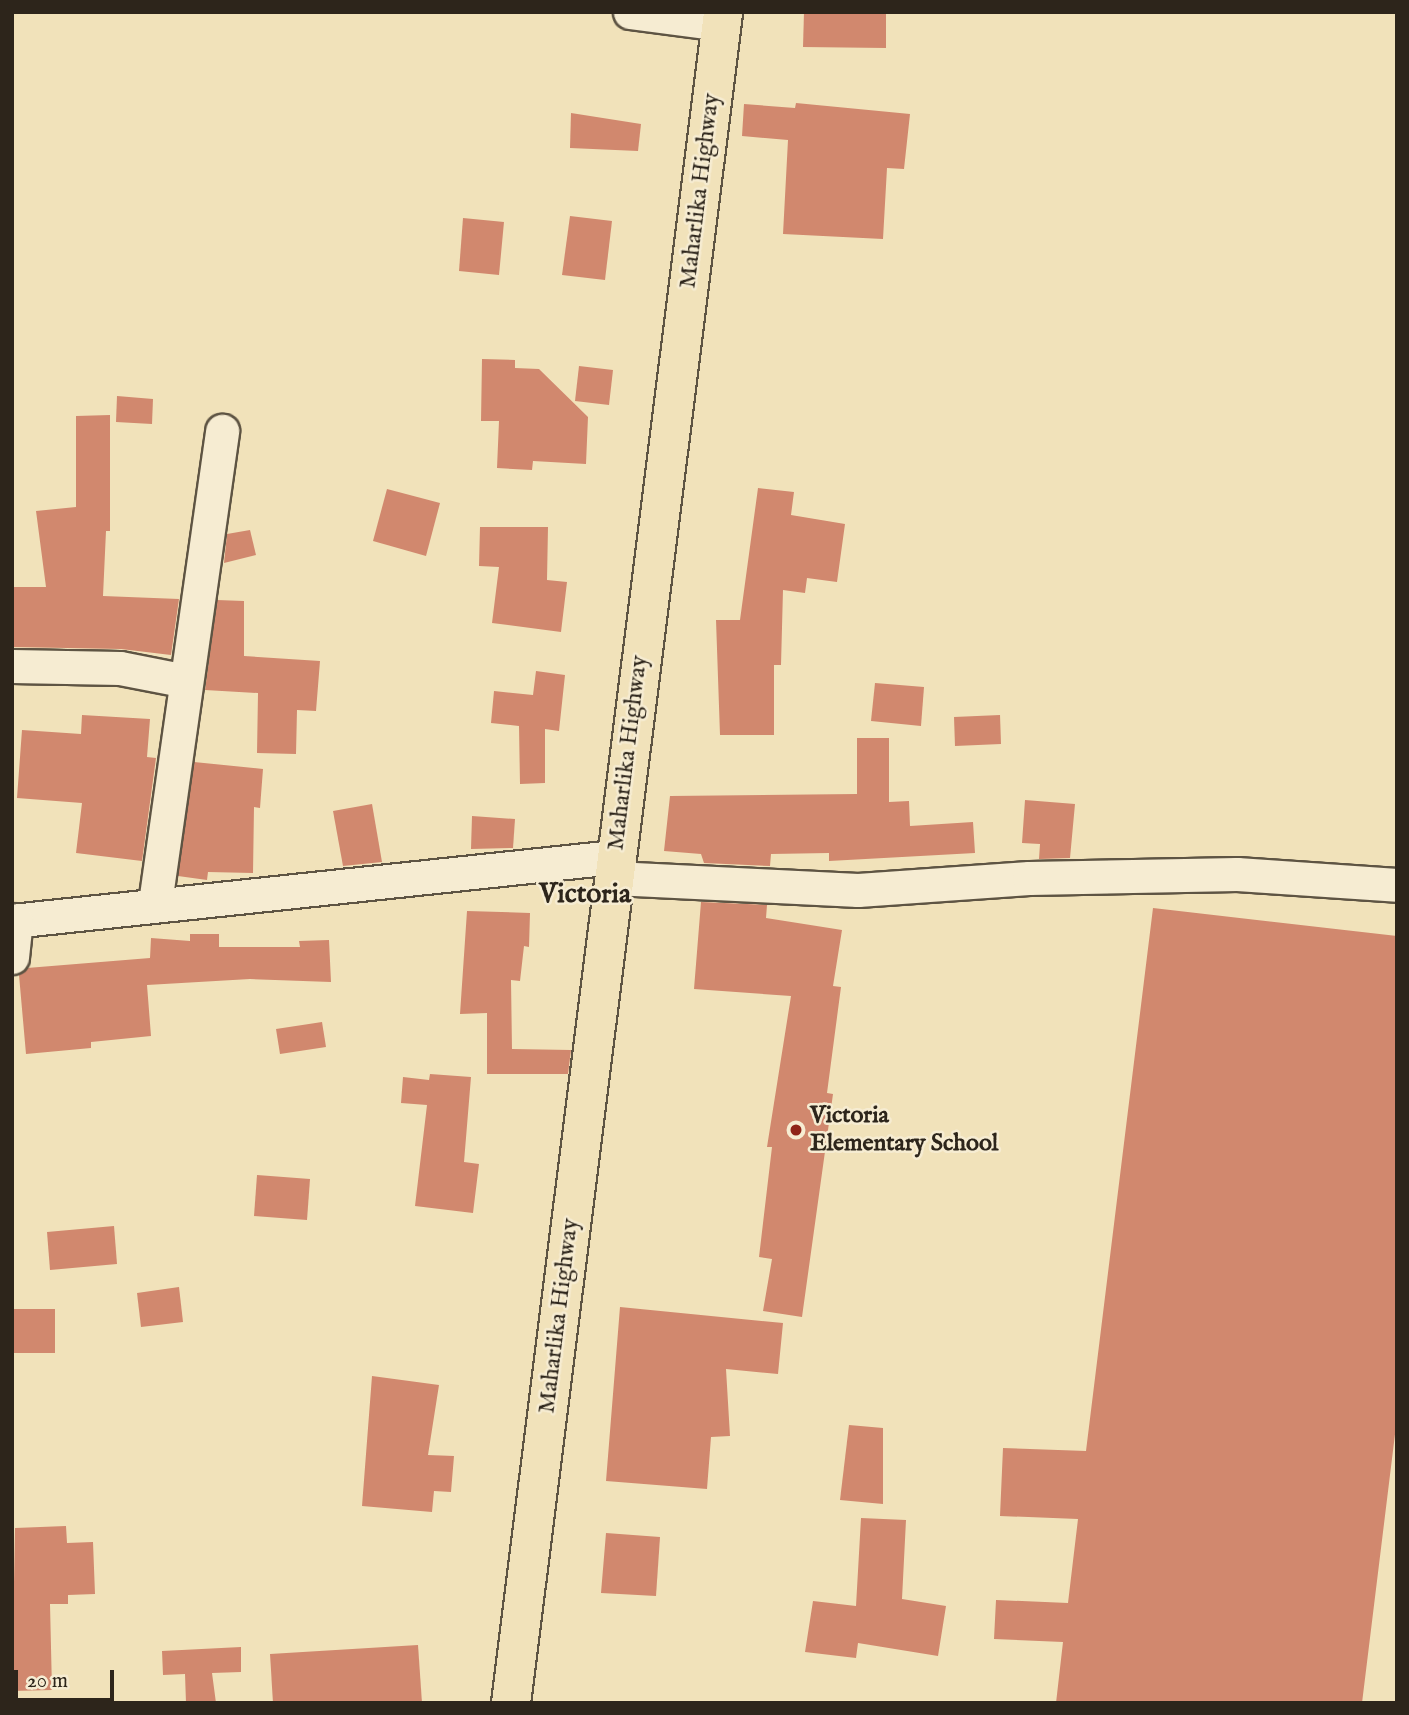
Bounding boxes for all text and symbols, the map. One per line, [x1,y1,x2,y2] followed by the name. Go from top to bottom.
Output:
[674,92,726,290] street label: Maharlika Highway
[602,654,654,852] street label: Maharlika Highway
[539,878,631,912] district label: Victoria
[810,1102,998,1158] place label: Victoria Elementary School
[788,1122,804,1138] marker: Victoria Elementary School
[533,1217,585,1415] street label: Maharlika Highway
[18,1656,117,1700] scale bar
[27,1668,68,1695] text: 20 m

